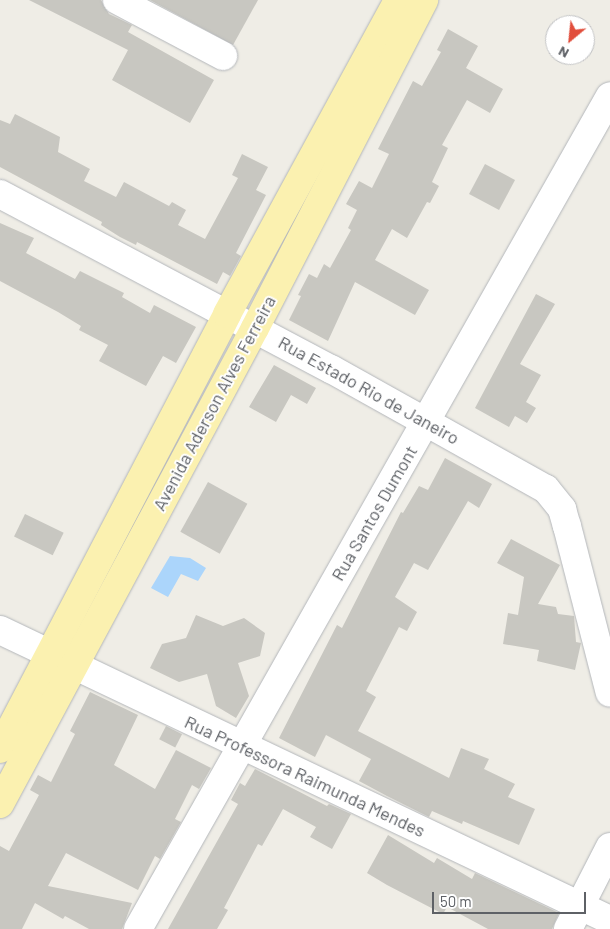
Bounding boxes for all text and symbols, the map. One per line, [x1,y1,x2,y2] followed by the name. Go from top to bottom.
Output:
[545,15,595,65] north arrow
[555,43,571,62] text: N
[148,292,280,514] street label: Avenida Aderson Alves Ferreira
[275,331,463,449] street label: Rua Estado Rio de Janeiro
[327,442,421,584] street label: Rua Santos Dumont
[181,711,429,841] street label: Rua Professora Raimunda Mendes
[435,882,589,914] scale bar
[440,892,472,910] text: 50 m

